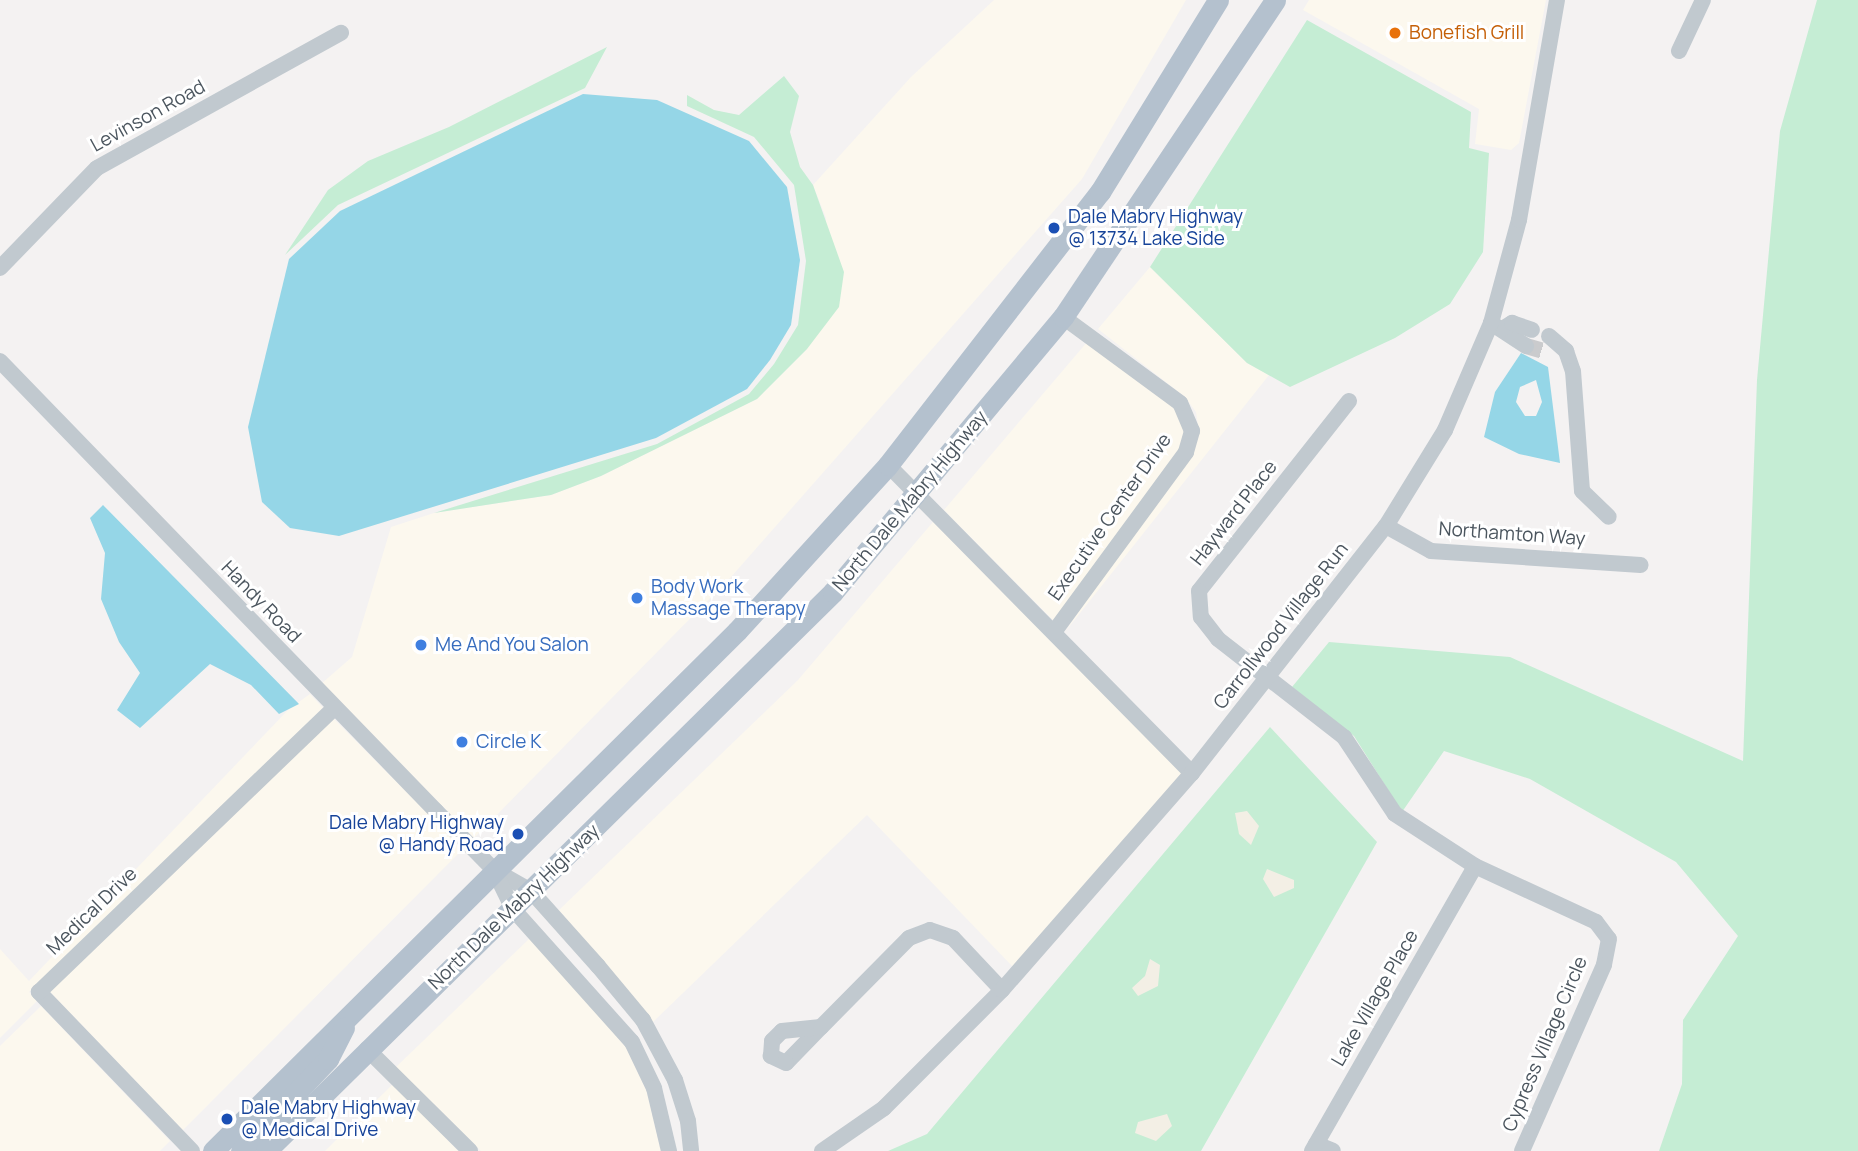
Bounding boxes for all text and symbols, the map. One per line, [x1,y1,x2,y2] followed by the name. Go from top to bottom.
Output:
[1409,22,1524,44] place label: Bonefish Grill
[1387,25,1403,41] marker: Bonefish Grill
[87,75,209,157] street label: Levinson Road
[1068,206,1243,250] place label: Dale Mabry Highway @ 13734 Lake Side
[1046,220,1062,236] marker: Dale Mabry Highway @ 13734 Lake Side
[828,406,992,596] street label: North Dale Mabry Highway
[1044,429,1176,605] street label: Executive Center Drive
[1186,456,1282,570] street label: Hayward Place
[1438,517,1586,551] street label: Northamton Way
[1209,538,1353,714] street label: Carrollwood Village Run
[216,556,306,648] street label: Handy Road
[651,576,806,620] place label: Body Work Massage Therapy
[629,590,645,606] marker: Body Work Massage Therapy
[435,634,589,656] place label: Me And You Salon
[413,637,429,653] marker: Me And You Salon
[476,731,542,753] place label: Circle K
[454,734,470,750] marker: Circle K
[329,812,504,856] place label: Dale Mabry Highway @ Handy Road
[424,819,604,995] street label: North Dale Mabry Highway
[510,826,526,842] marker: Dale Mabry Highway @ Handy Road
[42,862,142,960] street label: Medical Drive
[1327,926,1423,1070] street label: Lake Village Place
[1498,953,1592,1135] street label: Cypress Village Circle
[241,1097,416,1141] place label: Dale Mabry Highway @ Medical Drive
[219,1111,235,1127] marker: Dale Mabry Highway @ Medical Drive

